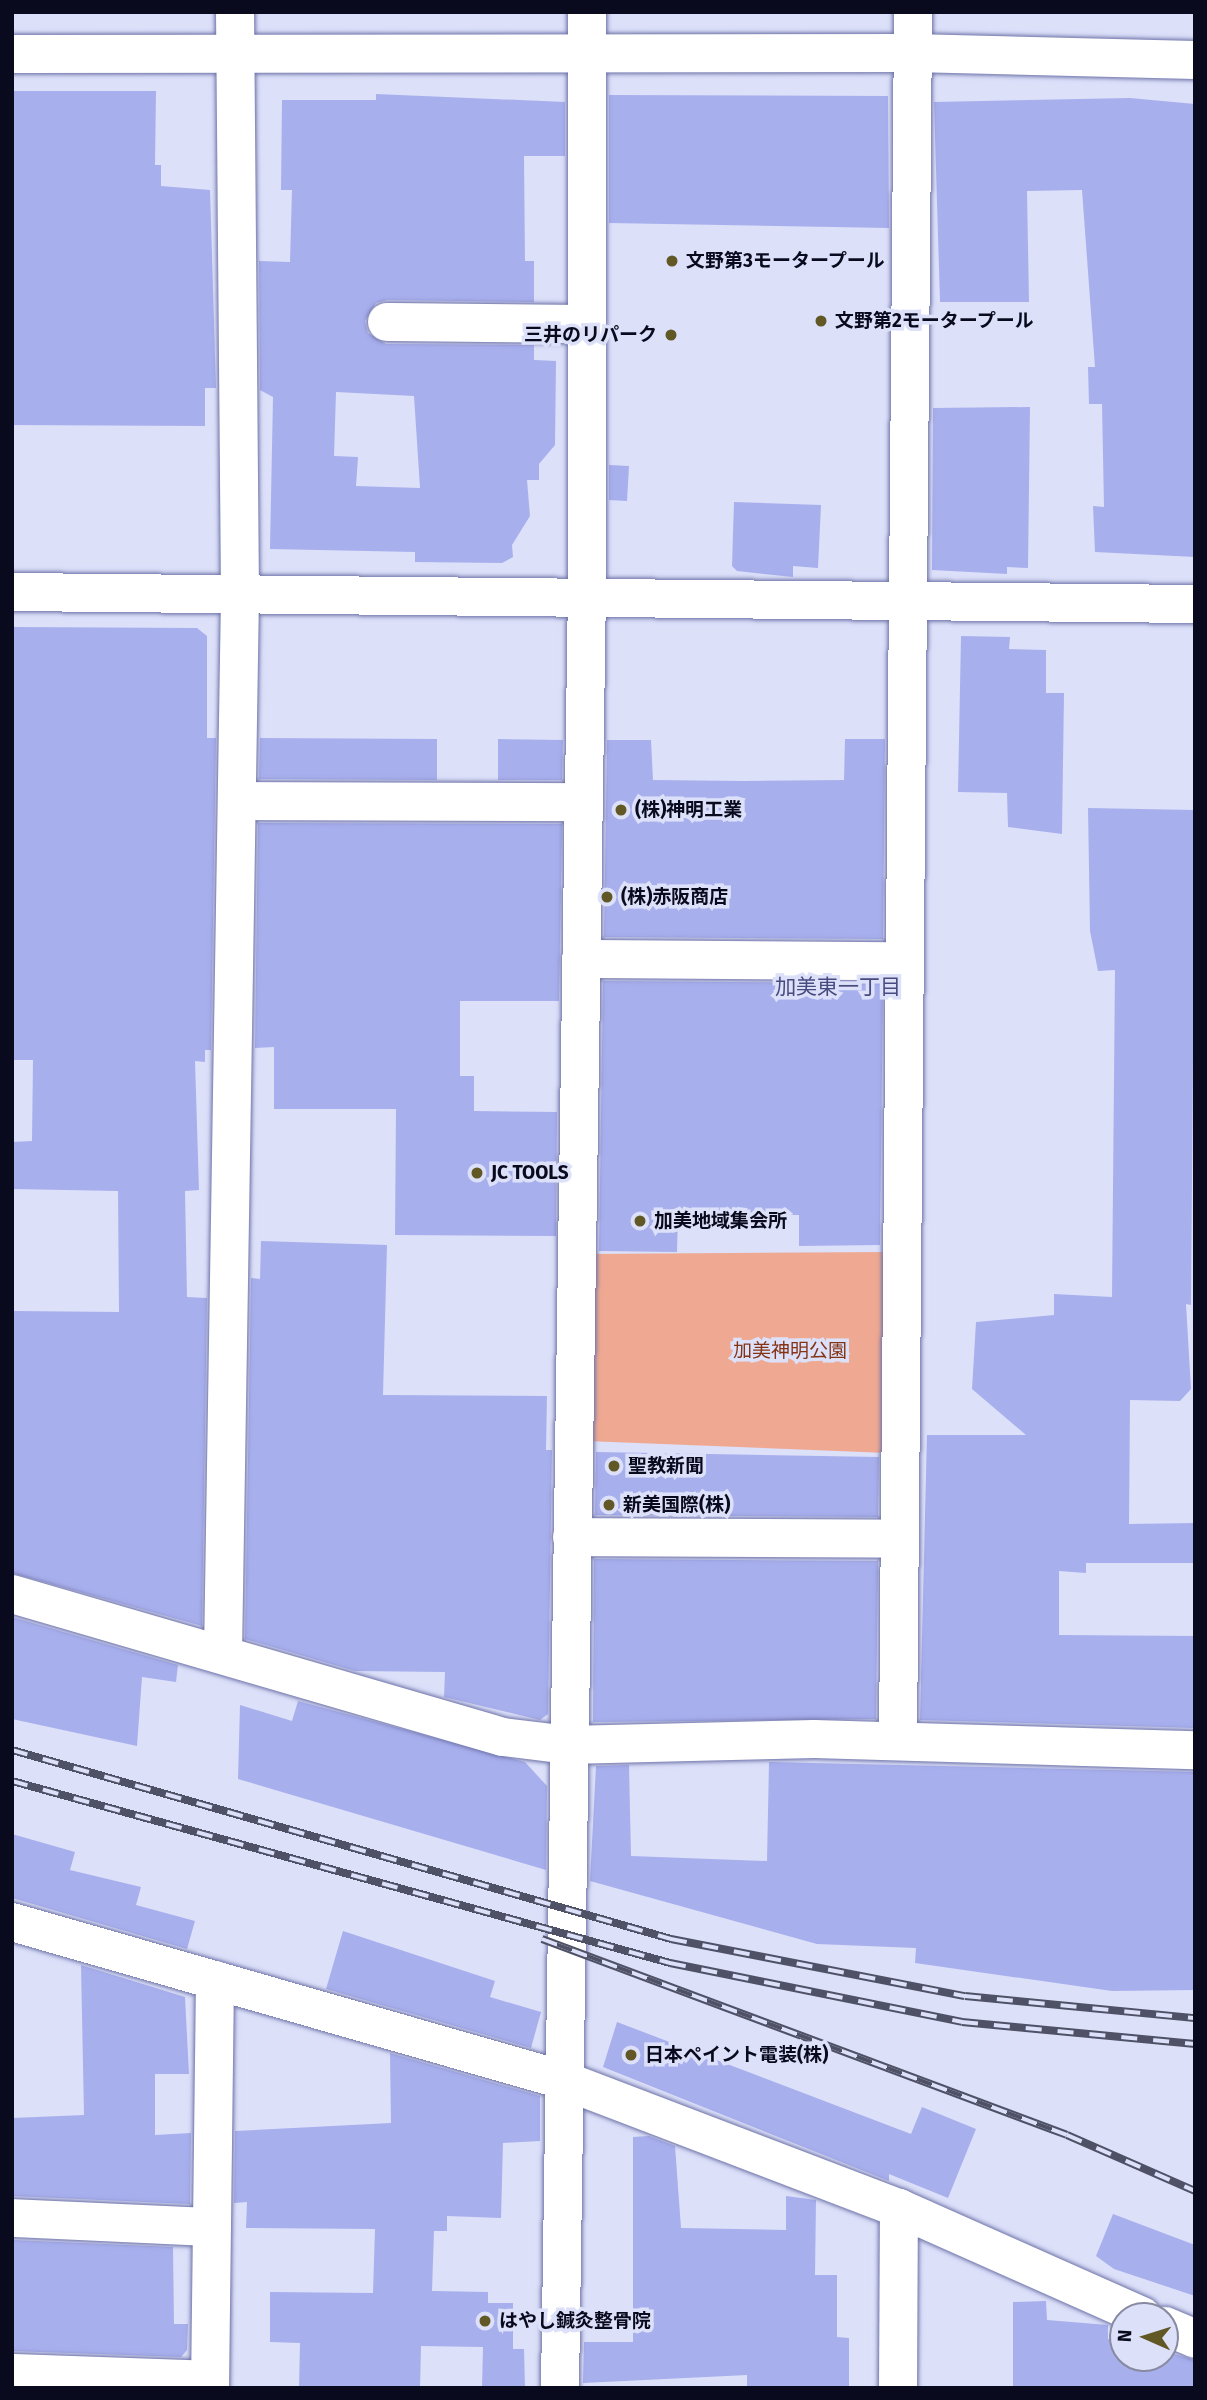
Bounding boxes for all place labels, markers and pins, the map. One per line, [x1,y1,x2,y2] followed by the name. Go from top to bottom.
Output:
[686,250,886,272] place label: 文野第3モータープール
[664,253,680,269] marker: 文野第3モータープール
[835,310,1035,332] place label: 文野第2モータープール
[813,313,829,329] marker: 文野第2モータープール
[524,324,657,346] place label: 三井のリパーク
[663,327,679,343] marker: 三井のリパーク
[635,799,742,821] place label: (株)神明工業
[613,802,629,818] marker: (株)神明工業
[621,886,728,908] place label: (株)赤阪商店
[599,889,615,905] marker: (株)赤阪商店
[491,1162,569,1184] place label: JC TOOLS
[469,1165,485,1181] marker: JC TOOLS
[654,1210,787,1232] place label: 加美地域集会所
[632,1213,648,1229] marker: 加美地域集会所
[628,1455,704,1477] place label: 聖教新聞
[606,1458,622,1474] marker: 聖教新聞
[623,1494,730,1516] place label: 新美国際(株)
[601,1497,617,1513] marker: 新美国際(株)
[645,2044,828,2066] place label: 日本ペイント電装(株)
[623,2047,639,2063] marker: 日本ペイント電装(株)
[499,2310,651,2332] place label: はやし鍼灸整骨院
[477,2313,493,2329] marker: はやし鍼灸整骨院

